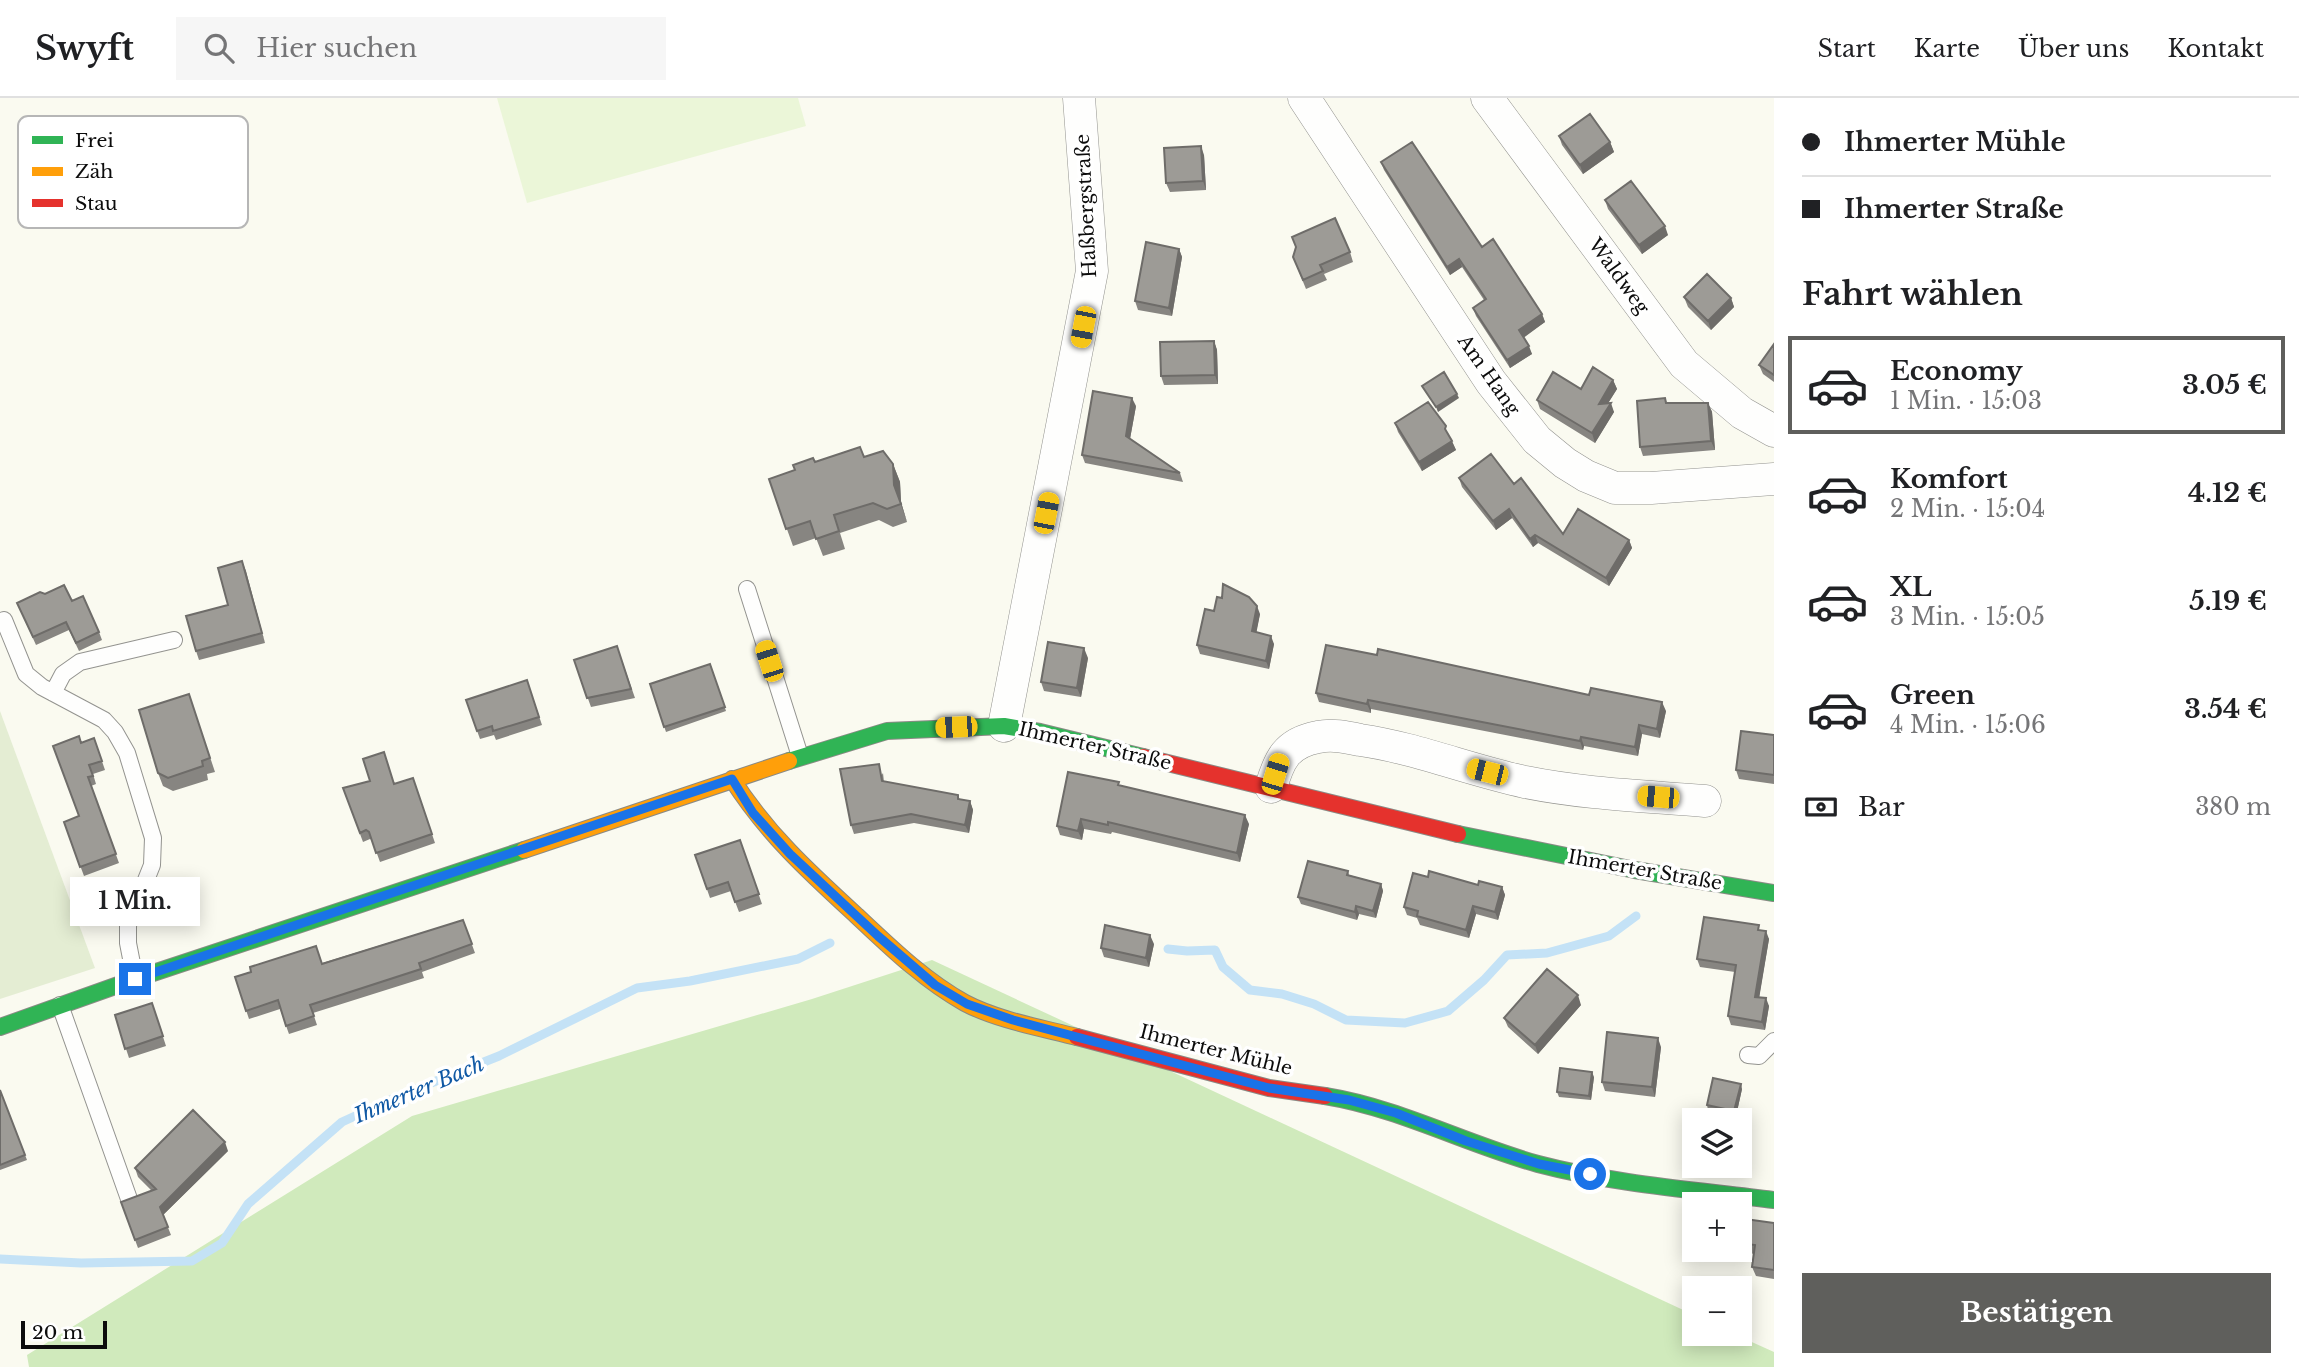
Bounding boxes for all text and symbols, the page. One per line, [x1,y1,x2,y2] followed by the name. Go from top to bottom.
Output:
[176,17,666,80] search box
[35,28,134,69] text: Swyft
[200,29,238,67] icon: search
[256,32,417,64] text: Hier suchen
[1818,34,1876,63] text: Start
[1914,34,1980,63] text: Karte
[2018,34,2130,63] text: Über uns
[2168,34,2264,63] text: Kontakt
[18,116,248,228] legend
[1844,126,2066,158] text: Ihmerter Mühle
[75,129,114,152] text: Frei
[1071,133,1101,279] street label: Haßbergstraße
[75,160,113,183] text: Zäh
[75,192,118,215] text: Stau
[1844,193,2064,225] text: Ihmerter Straße
[1583,233,1655,319] street label: Waldweg
[1802,274,2023,314] text: Fahrt wählen
[1069,304,1098,350] car
[1452,329,1525,420] street label: Am Hang
[1806,354,1869,417] icon: car
[1890,355,2023,387] text: Economy
[2182,369,2267,401] text: 3.05 €
[1890,387,2042,415] text: 1 Min. · 15:03
[1806,462,1869,525] icon: car
[1890,463,2008,495] text: Komfort
[2188,477,2267,509] text: 4.12 €
[1032,490,1061,536] car
[1890,495,2045,523] text: 2 Min. · 15:04
[1806,570,1869,633] icon: car
[1890,571,1932,603] text: XL
[2189,585,2267,617] text: 5.19 €
[1890,603,2045,631] text: 3 Min. · 15:05
[753,638,786,684] car
[1806,678,1869,741] icon: car
[1890,679,1975,711] text: Green
[2184,693,2267,725] text: 3.54 €
[1890,711,2046,739] text: 4 Min. · 15:06
[935,716,978,738] car
[1016,717,1174,775] street label: Ihmerter Straße
[1259,751,1292,797] car
[1465,757,1510,787] car
[1637,785,1680,809] car
[1802,788,1840,826] icon: cash
[1858,791,1905,823] text: Bar
[2195,793,2271,821] text: 380 m
[1566,845,1724,895] street label: Ihmerter Straße
[70,878,200,926] callout: 1 Min.
[98,887,172,915] text: 1 Min.
[119,963,151,995] route end
[1137,1020,1295,1080] street label: Ihmerter Mühle
[349,1051,488,1129] water label: Ihmerter Bach
[1682,1108,1752,1346] map controls
[1682,1108,1752,1178] button: layers
[1574,1158,1606,1190] route start
[1682,1192,1752,1262] button: +
[1802,1273,2271,1353] button: Bestätigen
[1682,1276,1752,1346] button: −
[21,1318,107,1350] scale bar
[32,1321,83,1344] text: 20 m

